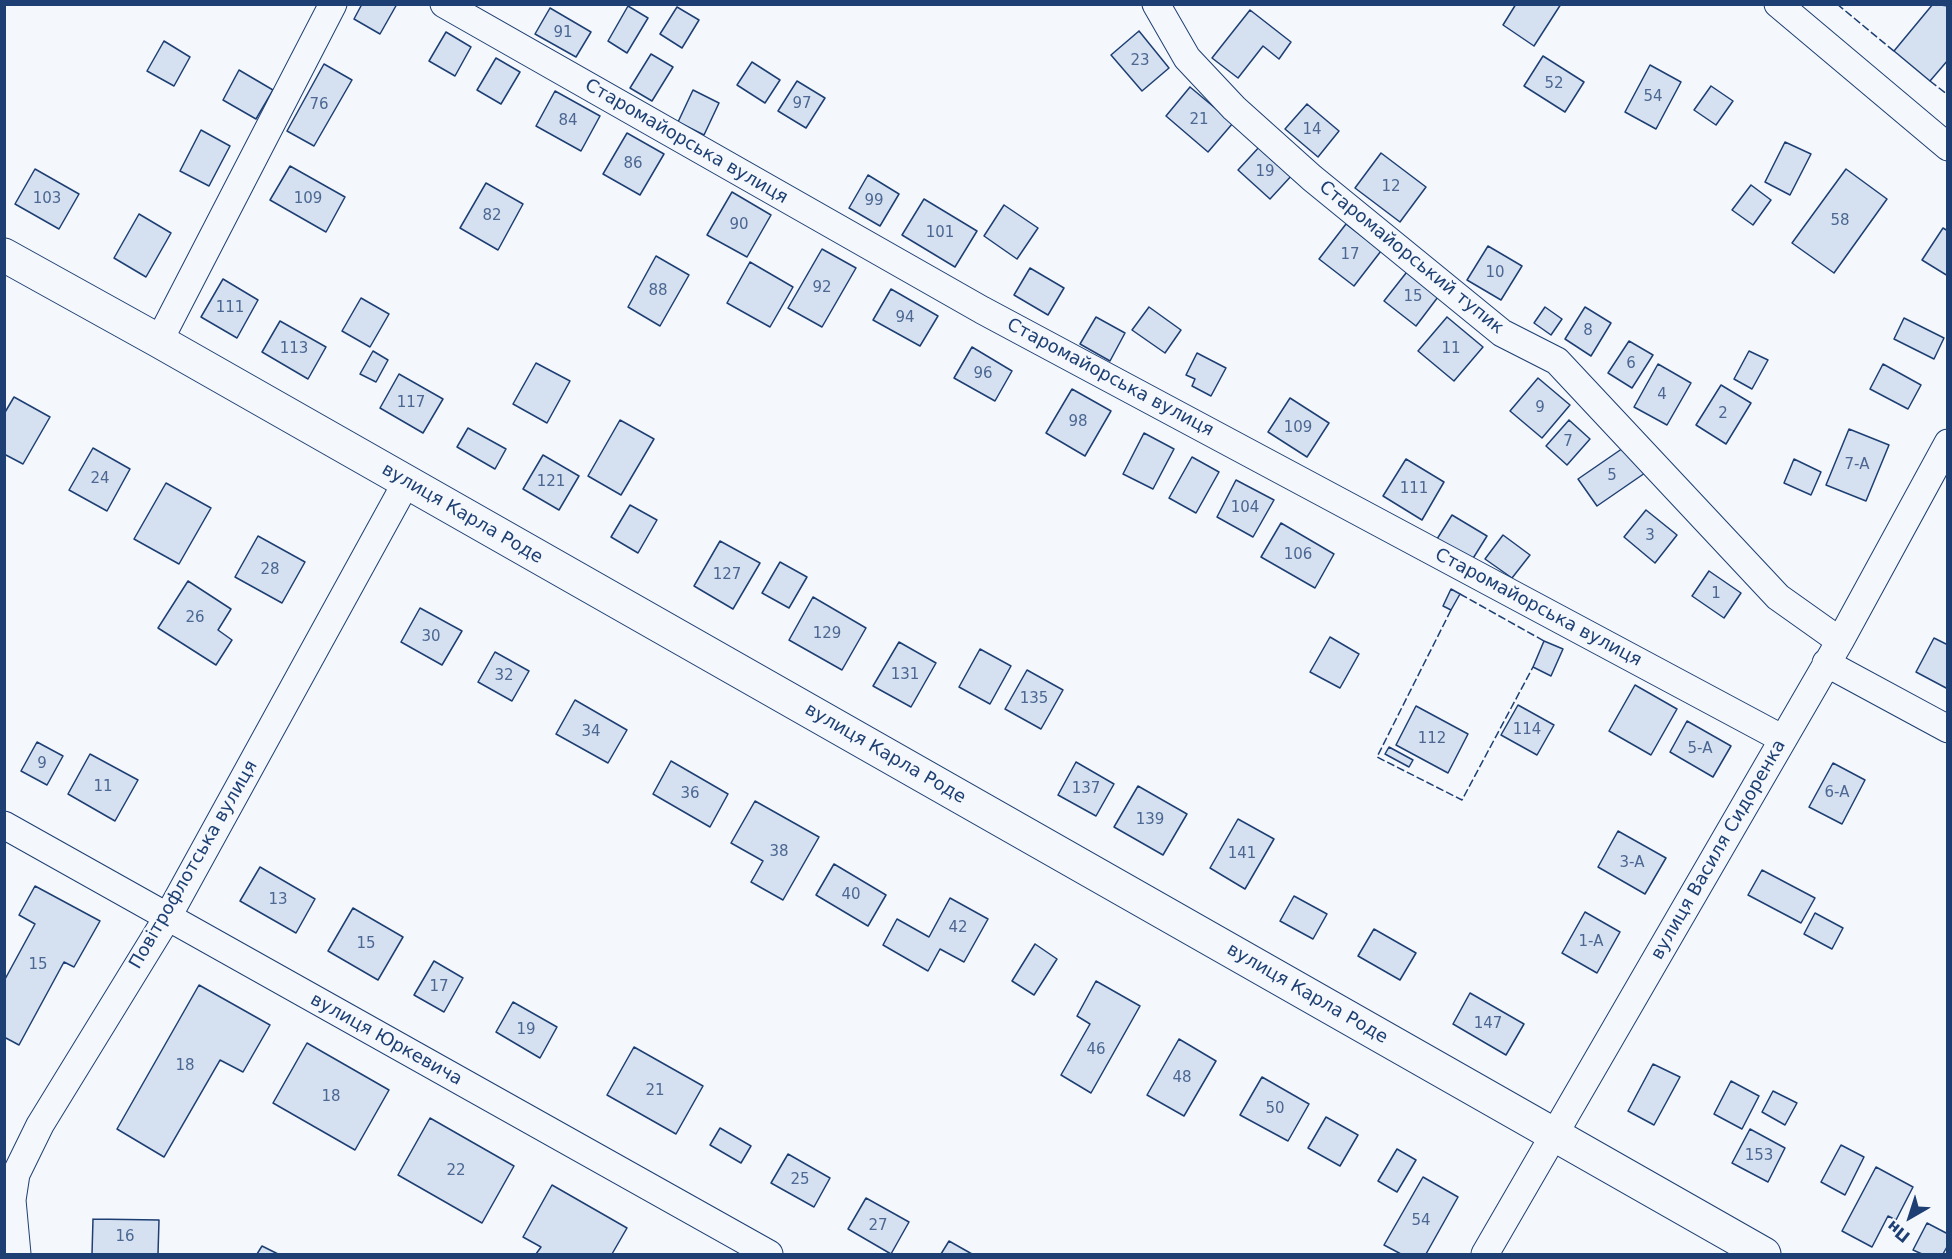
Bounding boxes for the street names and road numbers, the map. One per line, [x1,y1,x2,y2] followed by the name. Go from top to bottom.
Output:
[581,75,791,209] street label: Старомайорська вулиця
[1314,177,1508,339] street label: Старомайорський тупик
[1003,314,1217,442] street label: Старомайорська вулиця
[378,459,546,569] street label: вулиця Карла Роде
[1431,544,1645,672] street label: Старомайорська вулиця
[801,699,969,809] street label: вулиця Карла Роде
[1647,736,1791,964] street label: вулиця Василя Сидоренка
[125,757,263,973] street label: Повітрофлотська вулиця
[1223,939,1391,1049] street label: вулиця Карла Роде
[306,989,466,1091] street label: вулиця Юркевича

